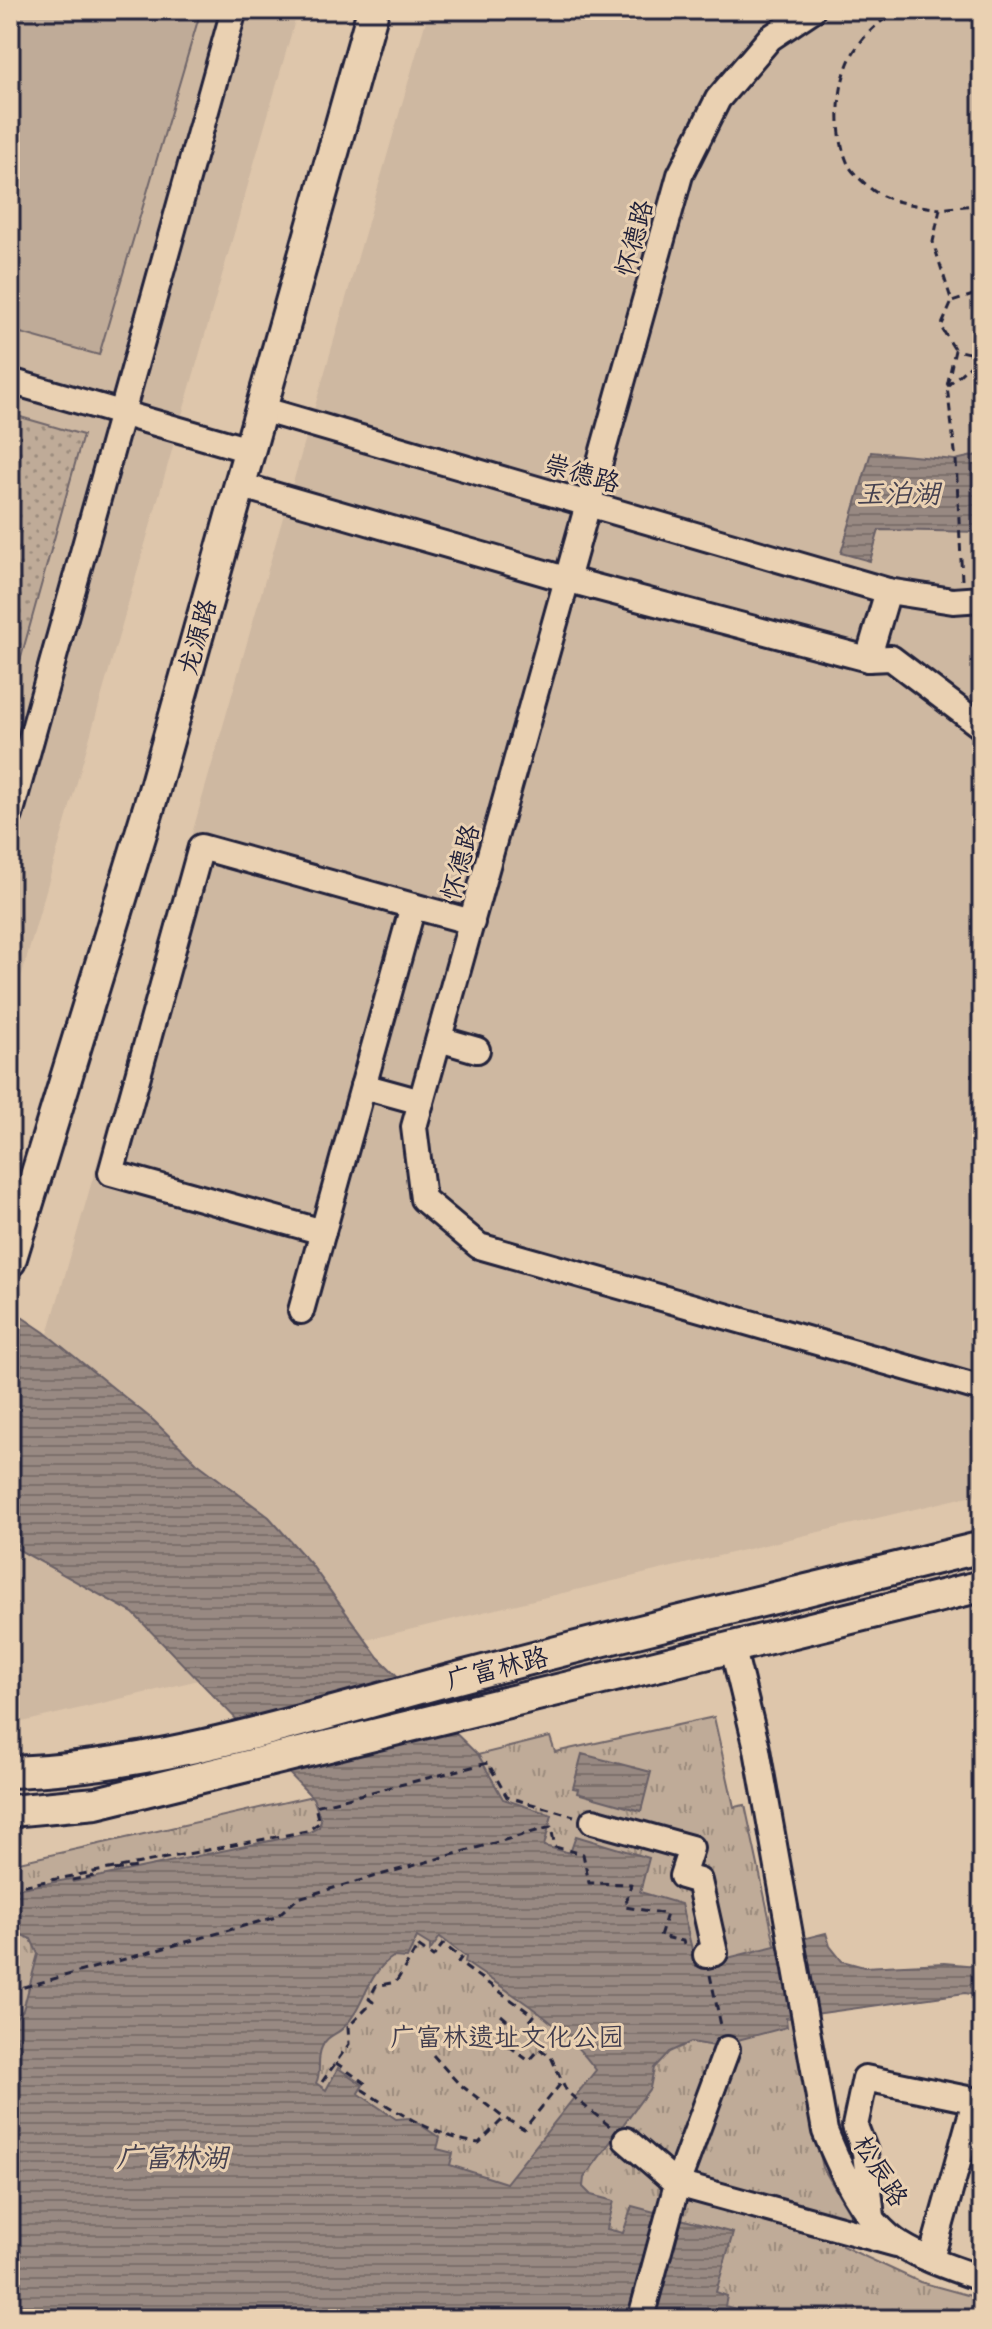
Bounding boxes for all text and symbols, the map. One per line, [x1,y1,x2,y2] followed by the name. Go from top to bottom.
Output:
[608,196,660,280] street label: 怀德路
[540,447,624,499] street label: 崇德路
[856,476,943,510] water label: 玉泊湖
[171,595,223,679] street label: 龙源路
[434,820,486,904] street label: 怀德路
[443,1640,551,1696] street label: 广富林路
[390,2021,624,2053] park label: 广富林遗址文化公园
[847,2129,915,2213] street label: 松辰路
[116,2140,231,2174] water label: 广富林湖

